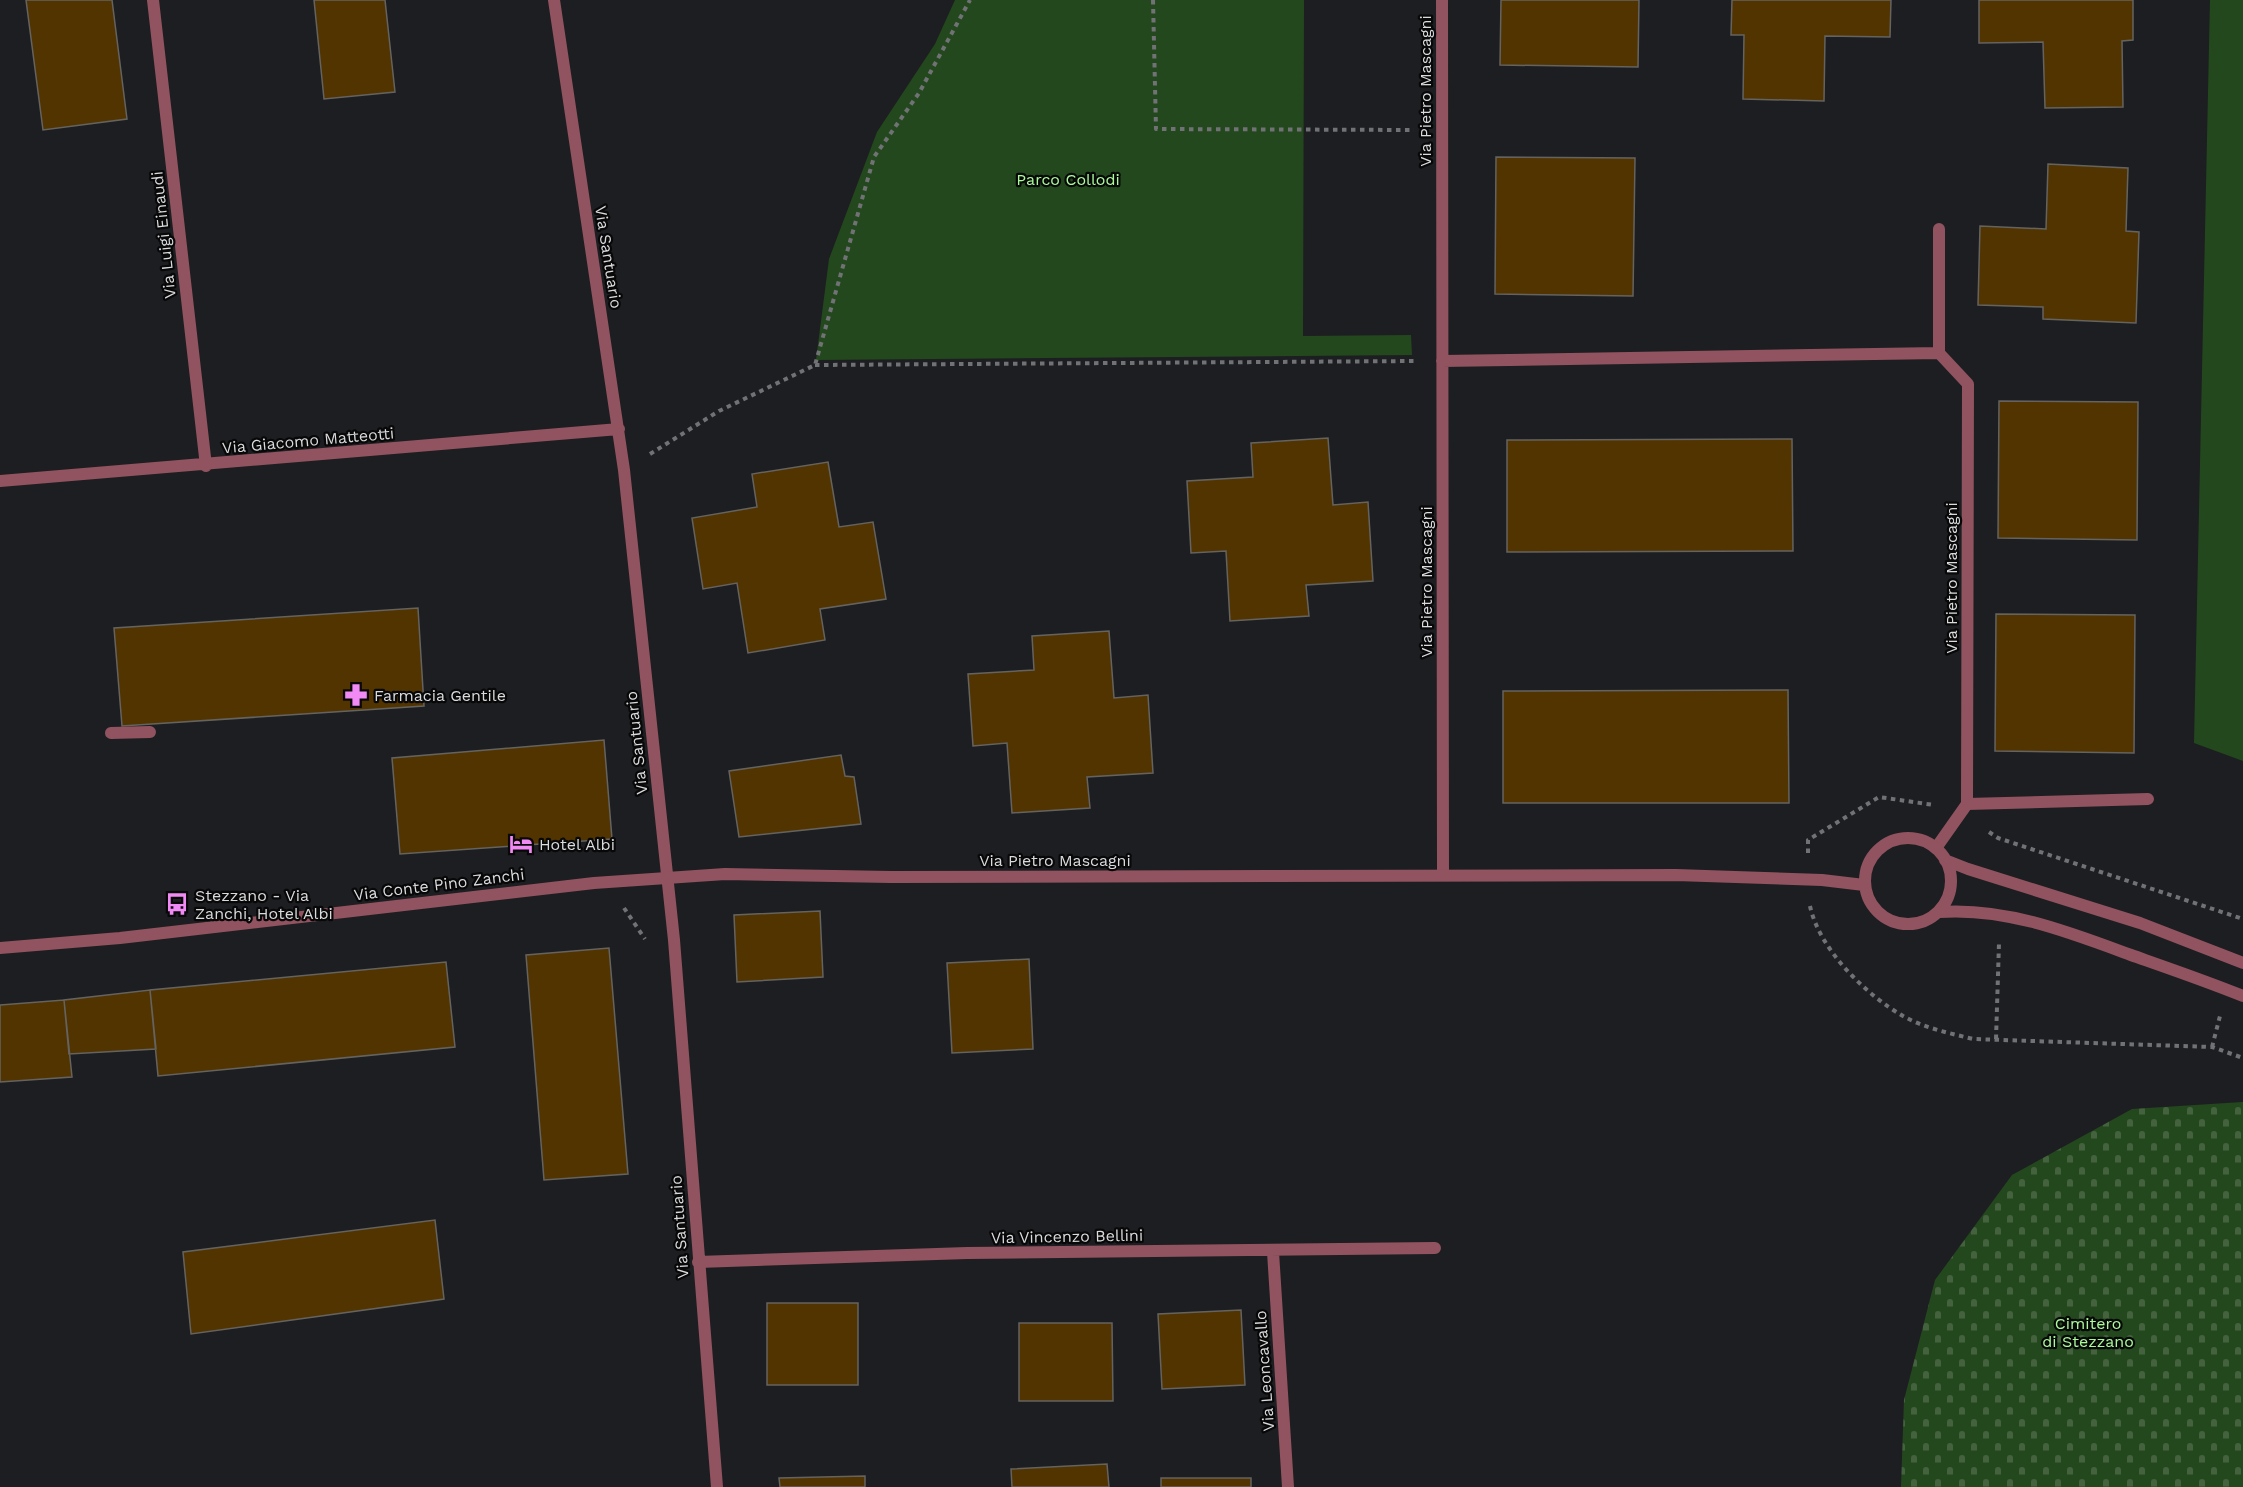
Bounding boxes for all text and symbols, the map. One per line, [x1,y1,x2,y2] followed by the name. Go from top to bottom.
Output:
[1416,15,1435,167] street label: Via Pietro Mascagni
[147,170,180,300] street label: Via Luigi Einaudi
[1016,170,1120,189] park label: Parco Collodi
[591,204,626,310] street label: Via Santuario
[221,424,395,457] street label: Via Giacomo Matteotti
[1942,502,1961,654] street label: Via Pietro Mascagni
[1417,506,1436,658] street label: Via Pietro Mascagni
[343,682,369,708] pharmacy icon: Farmacia Gentile
[374,686,506,705] place label: Farmacia Gentile
[622,690,651,796] street label: Via Santuario
[508,831,534,857] hotel icon: Hotel Albi
[539,835,615,854] place label: Hotel Albi
[979,851,1131,870] street label: Via Pietro Mascagni
[353,865,525,904] street label: Via Conte Pino Zanchi
[195,886,333,923] place label: Stezzano - Via Zanchi, Hotel Albi
[164,891,190,917] bus stop icon: Stezzano - Via Zanchi, Hotel Albi
[666,1175,693,1279] street label: Via Santuario
[991,1226,1143,1247] street label: Via Vincenzo Bellini
[1251,1310,1278,1432] street label: Via Leoncavallo
[2042,1314,2134,1351] park label: Cimitero di Stezzano

